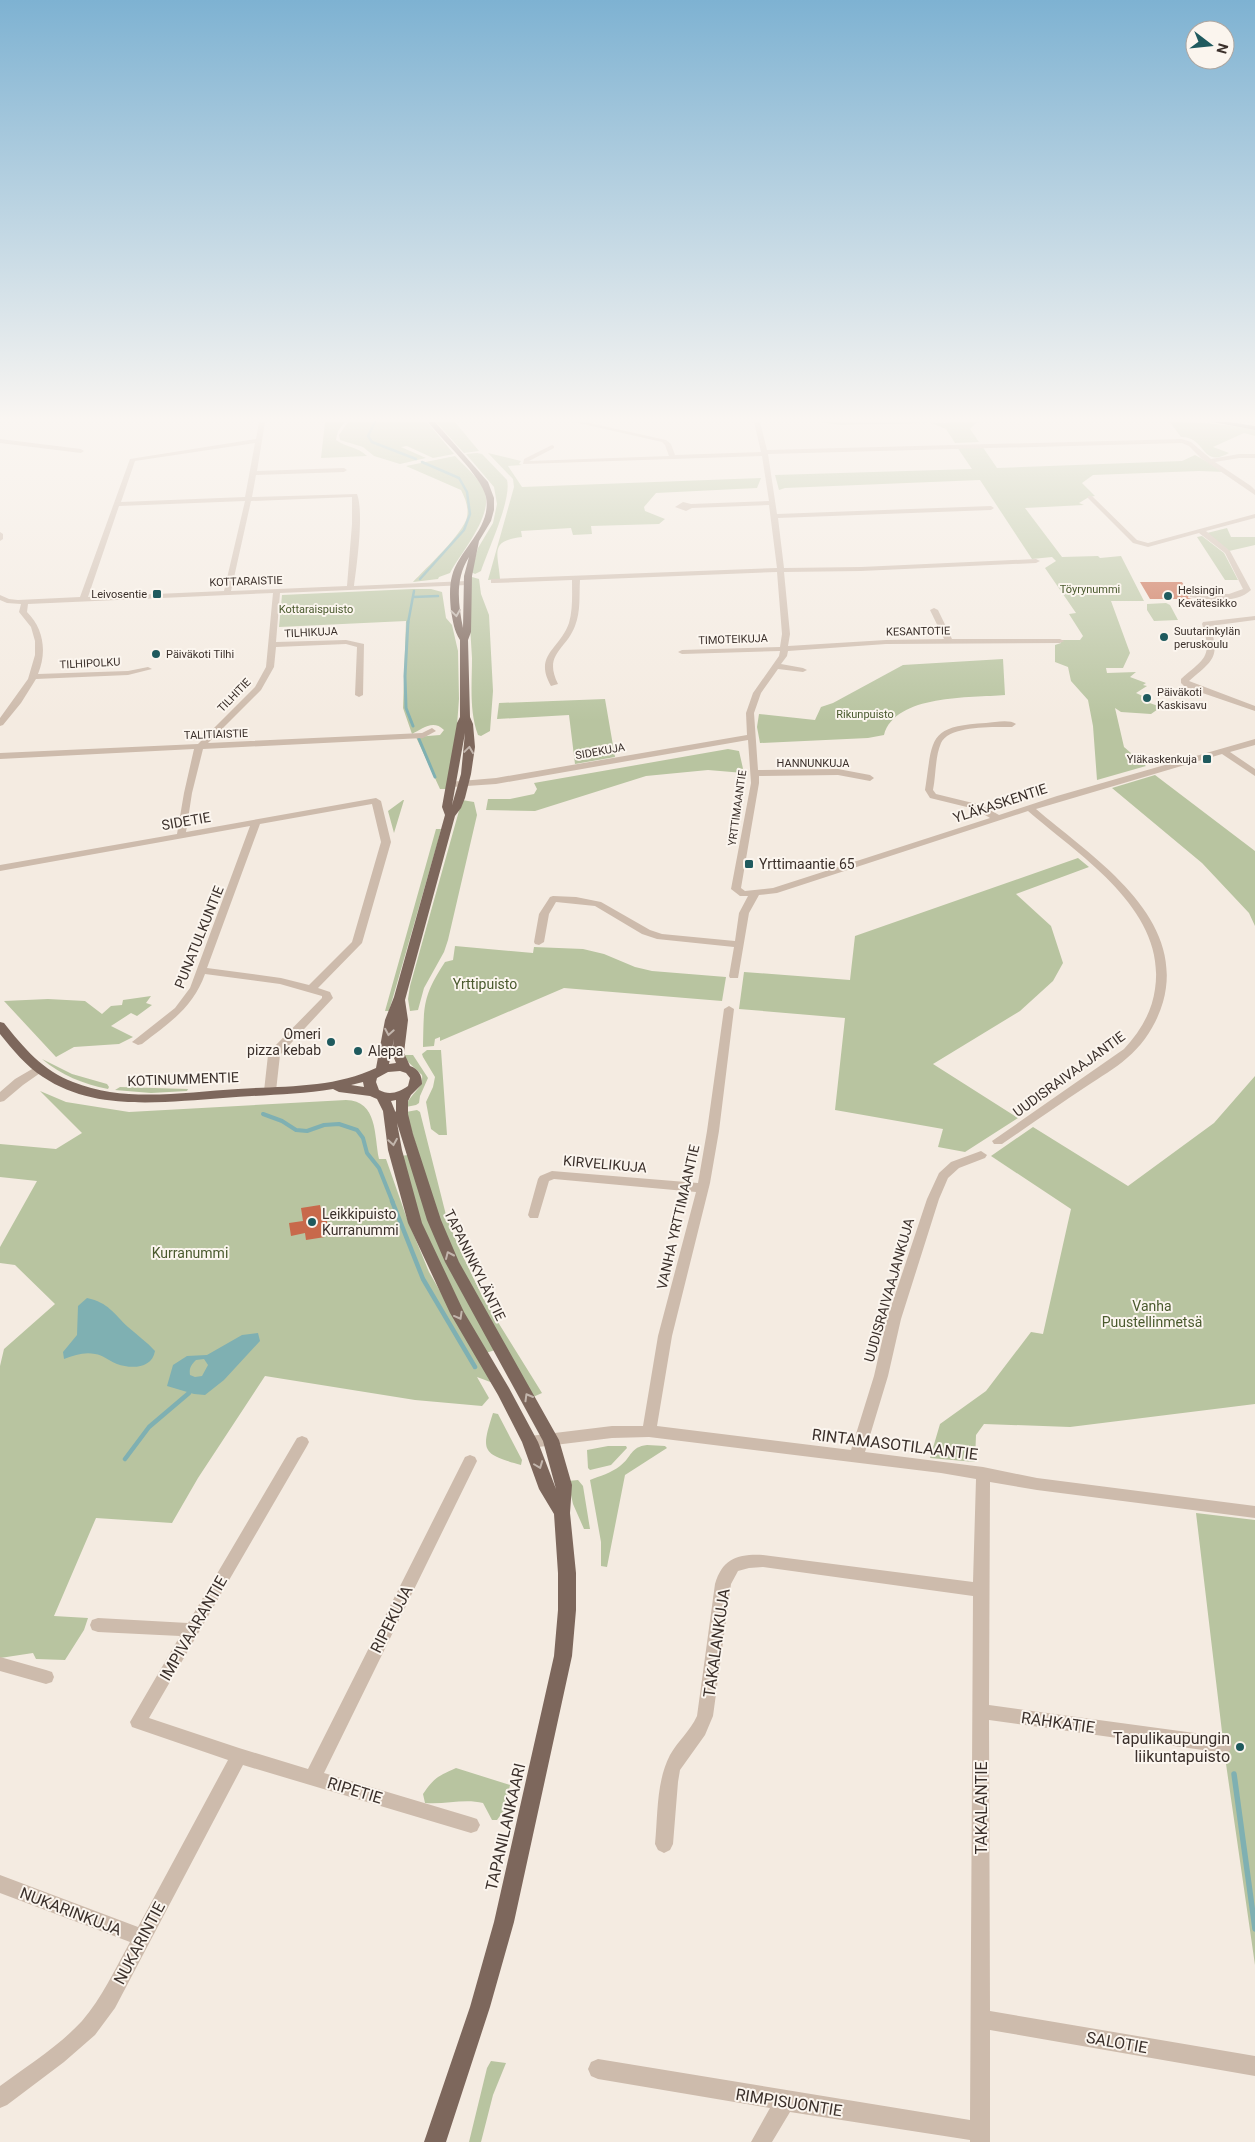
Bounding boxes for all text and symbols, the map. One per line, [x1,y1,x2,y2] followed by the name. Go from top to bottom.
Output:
[1185,20,1235,70] north arrow
[1213,42,1232,56] text: N
[209,574,283,589] street label: KOTTARAISTIE
[1060,583,1120,596] park label: Töyrynummi
[1178,584,1237,610] place label: Helsingin Kevätesikko
[91,588,147,601] place label: Leivosentie
[151,588,163,600] marker: Leivosentie
[1162,590,1174,602] marker: Helsingin Kevätesikko
[279,603,353,616] park label: Kottaraispuisto
[450,609,461,617] one-way arrow
[886,624,950,639] street label: KESANTOTIE
[284,625,339,640] street label: TILHIKUJA
[1174,625,1240,651] place label: Suutarinkylän peruskoulu
[1158,631,1170,643] marker: Suutarinkylän peruskoulu
[698,632,769,647] street label: TIMOTEIKUJA
[150,648,162,660] marker: Päiväkoti Tilhi
[166,648,234,661] place label: Päiväkoti Tilhi
[59,655,121,672] street label: TILHIPOLKU
[215,676,254,715] street label: TILHITIE
[1157,686,1207,712] place label: Päiväkoti Kaskisavu
[1141,692,1153,704] marker: Päiväkoti Kaskisavu
[836,708,894,721] park label: Rikunpuisto
[184,727,248,742] street label: TALITIAISTIE
[574,741,627,762] street label: SIDEKUJA
[463,746,474,754] one-way arrow
[1127,753,1197,766] place label: Yläkaskenkuja
[1201,753,1213,765] marker: Yläkaskenkuja
[777,757,850,770] street label: HANNUNKUJA
[726,769,749,847] street label: YRTTIMAANTIE
[951,780,1049,826] street label: YLÄKASKENTIE
[160,809,212,833] street label: SIDETIE
[759,856,855,872] place label: Yrttimaantie 65
[743,858,755,870] marker: Yrttimaantie 65
[171,883,227,991] street label: PUNATULKUNTIE
[453,976,517,992] park label: Yrttipuisto
[247,1026,321,1058] place label: Omeri pizza kebab
[384,1028,394,1037] one-way arrow
[1010,1028,1128,1120] street label: UUDISRAIVAAJANTIE
[325,1036,337,1048] marker: Omeri pizza kebab
[368,1043,403,1059] place label: Alepa
[352,1045,364,1057] marker: Alepa
[127,1069,239,1089] street label: KOTINUMMENTIE
[388,1138,398,1147] one-way arrow
[654,1143,702,1291] street label: VANHA YRTTIMAANTIE
[563,1152,647,1176] street label: KIRVELIKUJA
[322,1206,399,1238] place label: Leikkipuisto Kurranummi
[441,1207,509,1323] street label: TAPANINKYLÄNTIE
[306,1216,318,1228] marker: Leikkipuisto Kurranummi
[861,1216,917,1364] street label: UUDISRAIVAAJANKUJA
[152,1245,228,1261] park label: Kurranummi
[445,1251,456,1260] one-way arrow
[1102,1298,1202,1330] park label: Vanha Puustellinmetsä
[453,1311,463,1320] one-way arrow
[524,1393,534,1402] one-way arrow
[811,1425,979,1464] street label: RINTAMASOTILAANTIE
[533,1461,543,1469] one-way arrow
[156,1573,231,1684] street label: IMPIVAARANTIE
[366,1582,417,1656] street label: RIPEKUJA
[699,1587,734,1699] street label: TAKALANKUJA
[1020,1708,1096,1737] street label: RAHKATIE
[1113,1729,1230,1766] place label: Tapulikaupungin liikuntapuisto
[1234,1741,1246,1753] marker: Tapulikaupungin liikuntapuisto
[482,1761,529,1893] street label: TAPANILANKAARI
[972,1761,991,1855] street label: TAKALANTIE
[325,1773,385,1808] street label: RIPETIE
[17,1883,125,1940] street label: NUKARINKUJA
[110,1899,169,1988] street label: NUKARINTIE
[1085,2028,1149,2057] street label: SALOTIE
[734,2085,844,2120] street label: RIMPISUONTIE

